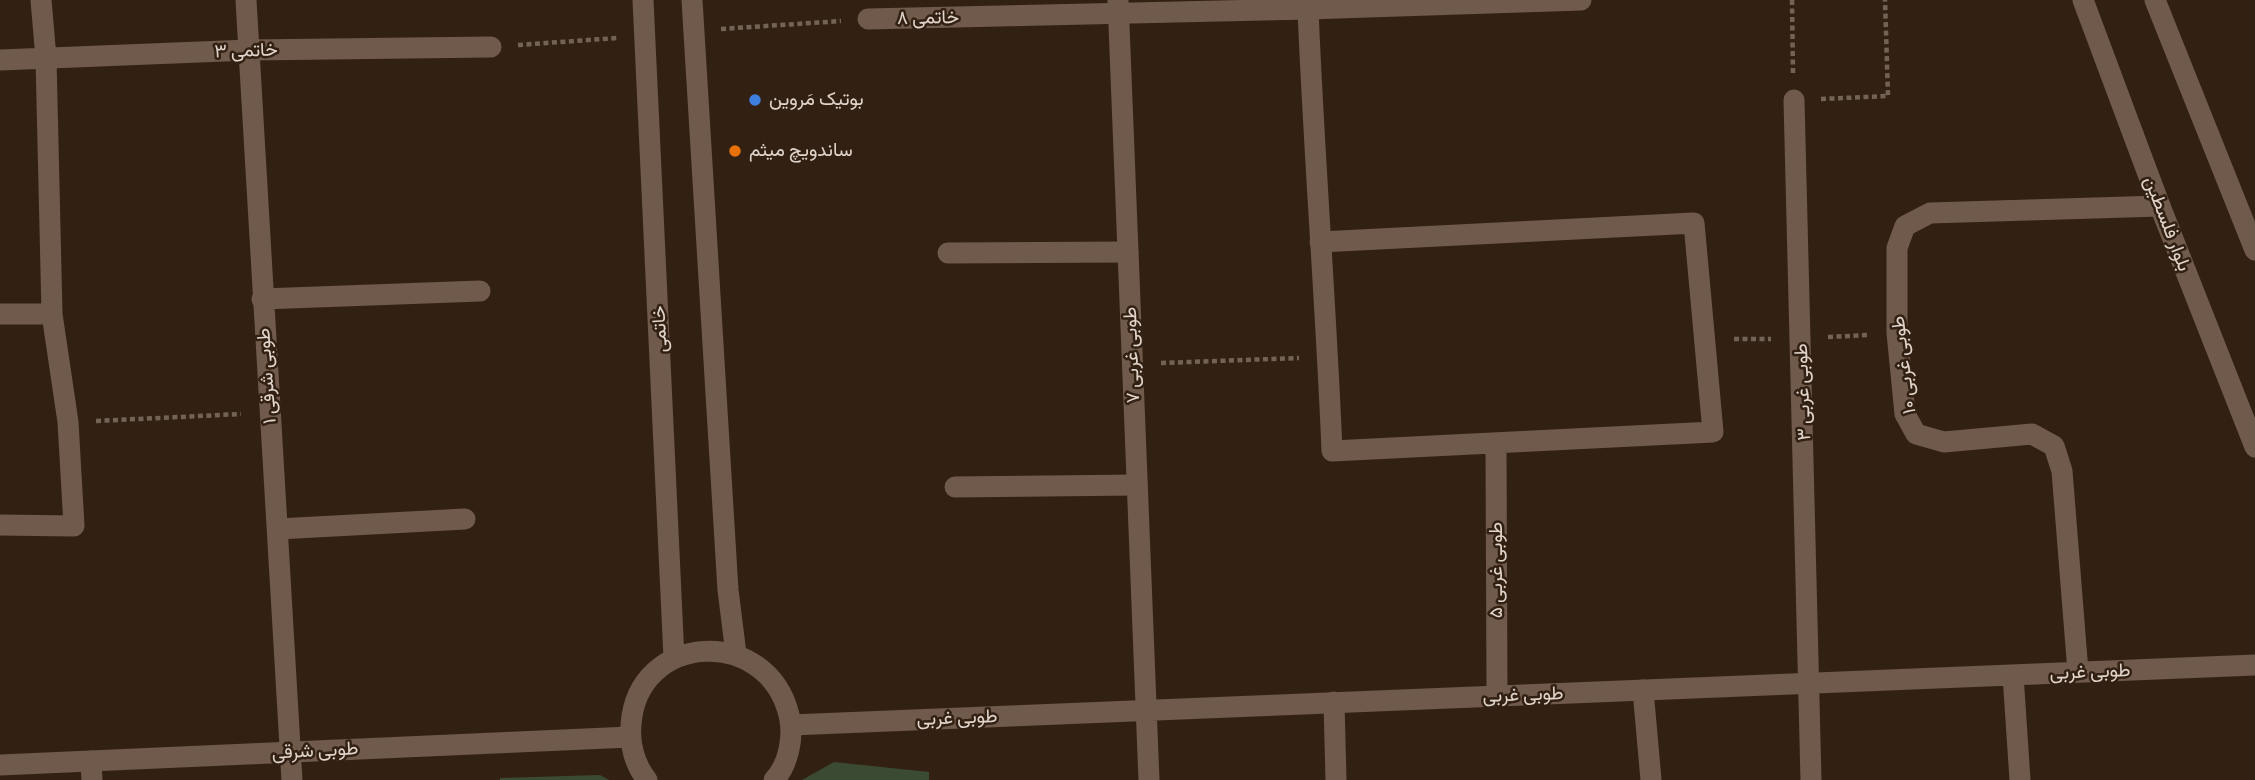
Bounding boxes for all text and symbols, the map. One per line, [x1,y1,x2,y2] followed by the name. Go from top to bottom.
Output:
[897,6,959,30] street label: خاتمی ۸
[214,38,278,64] street label: خاتمی ۳
[769,89,864,111] place label: بوتیک مَروین
[747,92,763,108] marker: بوتیک مَروین
[749,140,853,162] place label: ساندویچ میثم
[727,143,743,159] marker: ساندویچ میثم
[2138,173,2196,275] street label: بلوار فلسطین
[647,305,673,353] street label: خاتمی
[1119,307,1145,403] street label: طوبی غربی ۷
[1887,315,1921,415] street label: طوبی غربی ۱۰
[252,327,282,425] street label: طوبی شرقی ۱
[1790,343,1816,441] street label: طوبی غربی ۳
[1486,522,1508,618] street label: طوبی غربی ۵
[2049,659,2131,685] street label: طوبی غربی
[1482,682,1564,708] street label: طوبی غربی
[916,705,998,731] street label: طوبی غربی
[271,737,359,765] street label: طوبی شرقی

